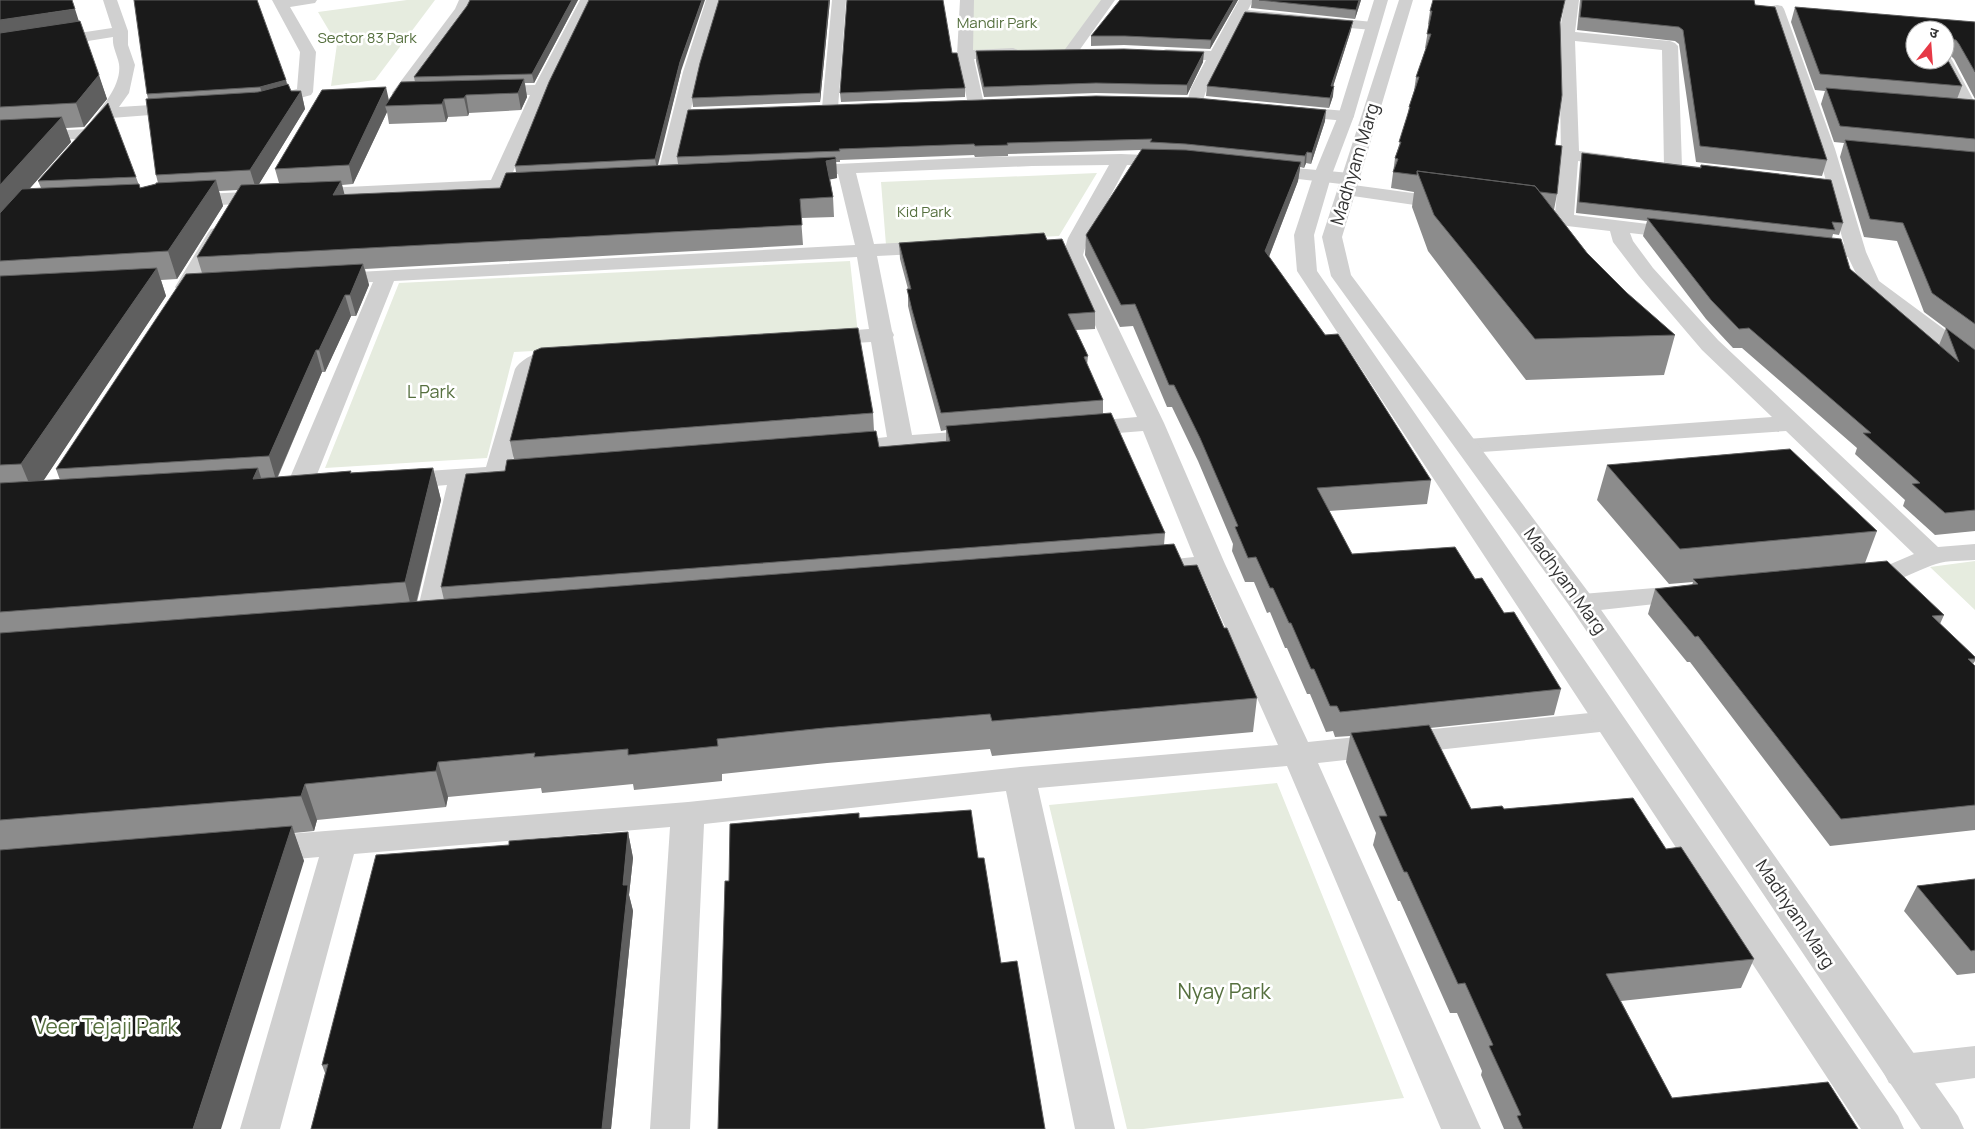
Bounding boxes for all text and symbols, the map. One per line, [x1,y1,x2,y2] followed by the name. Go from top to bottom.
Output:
[957,12,1038,33] park label: Mandir Park
[1905,20,1955,70] north arrow
[1927,22,1941,43] text: उ
[317,27,417,48] park label: Sector 83 Park
[1324,100,1384,228] street label: Madhyam Marg
[897,201,952,222] park label: Kid Park
[407,379,456,403] park label: L Park
[1519,522,1613,639] street label: Madhyam Marg
[1751,854,1841,973] street label: Madhyam Marg
[1177,977,1271,1005] park label: Nyay Park
[34,1012,179,1040] park label: Veer Tejaji Park

